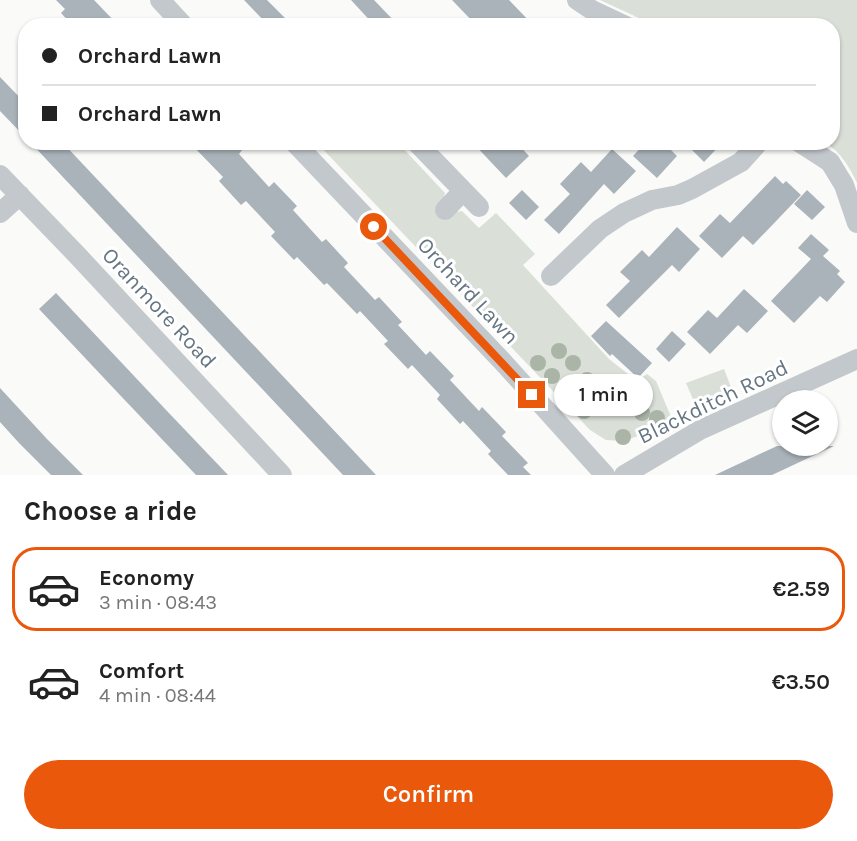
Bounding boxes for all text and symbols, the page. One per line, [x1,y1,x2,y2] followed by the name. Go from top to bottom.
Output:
[78,43,222,69] text: Orchard Lawn
[78,101,222,127] text: Orchard Lawn
[360,213,387,240] route start
[412,232,524,350] street label: Orchard Lawn
[97,242,221,374] street label: Oranmore Road
[634,354,792,450] street label: Blackditch Road
[553,374,652,416] callout: 1 min
[518,381,545,408] route end
[579,383,628,406] text: 1 min
[772,390,838,456] map controls
[772,390,838,456] button: layers
[24,495,197,527] text: Choose a ride
[27,562,81,616] icon: car
[99,565,194,591] text: Economy
[773,576,830,602] text: €2.59
[99,591,217,614] text: 3 min · 08:43
[27,655,81,709] icon: car
[99,658,184,684] text: Comfort
[772,669,830,695] text: €3.50
[99,684,216,707] text: 4 min · 08:44
[24,760,833,829] button: Confirm

